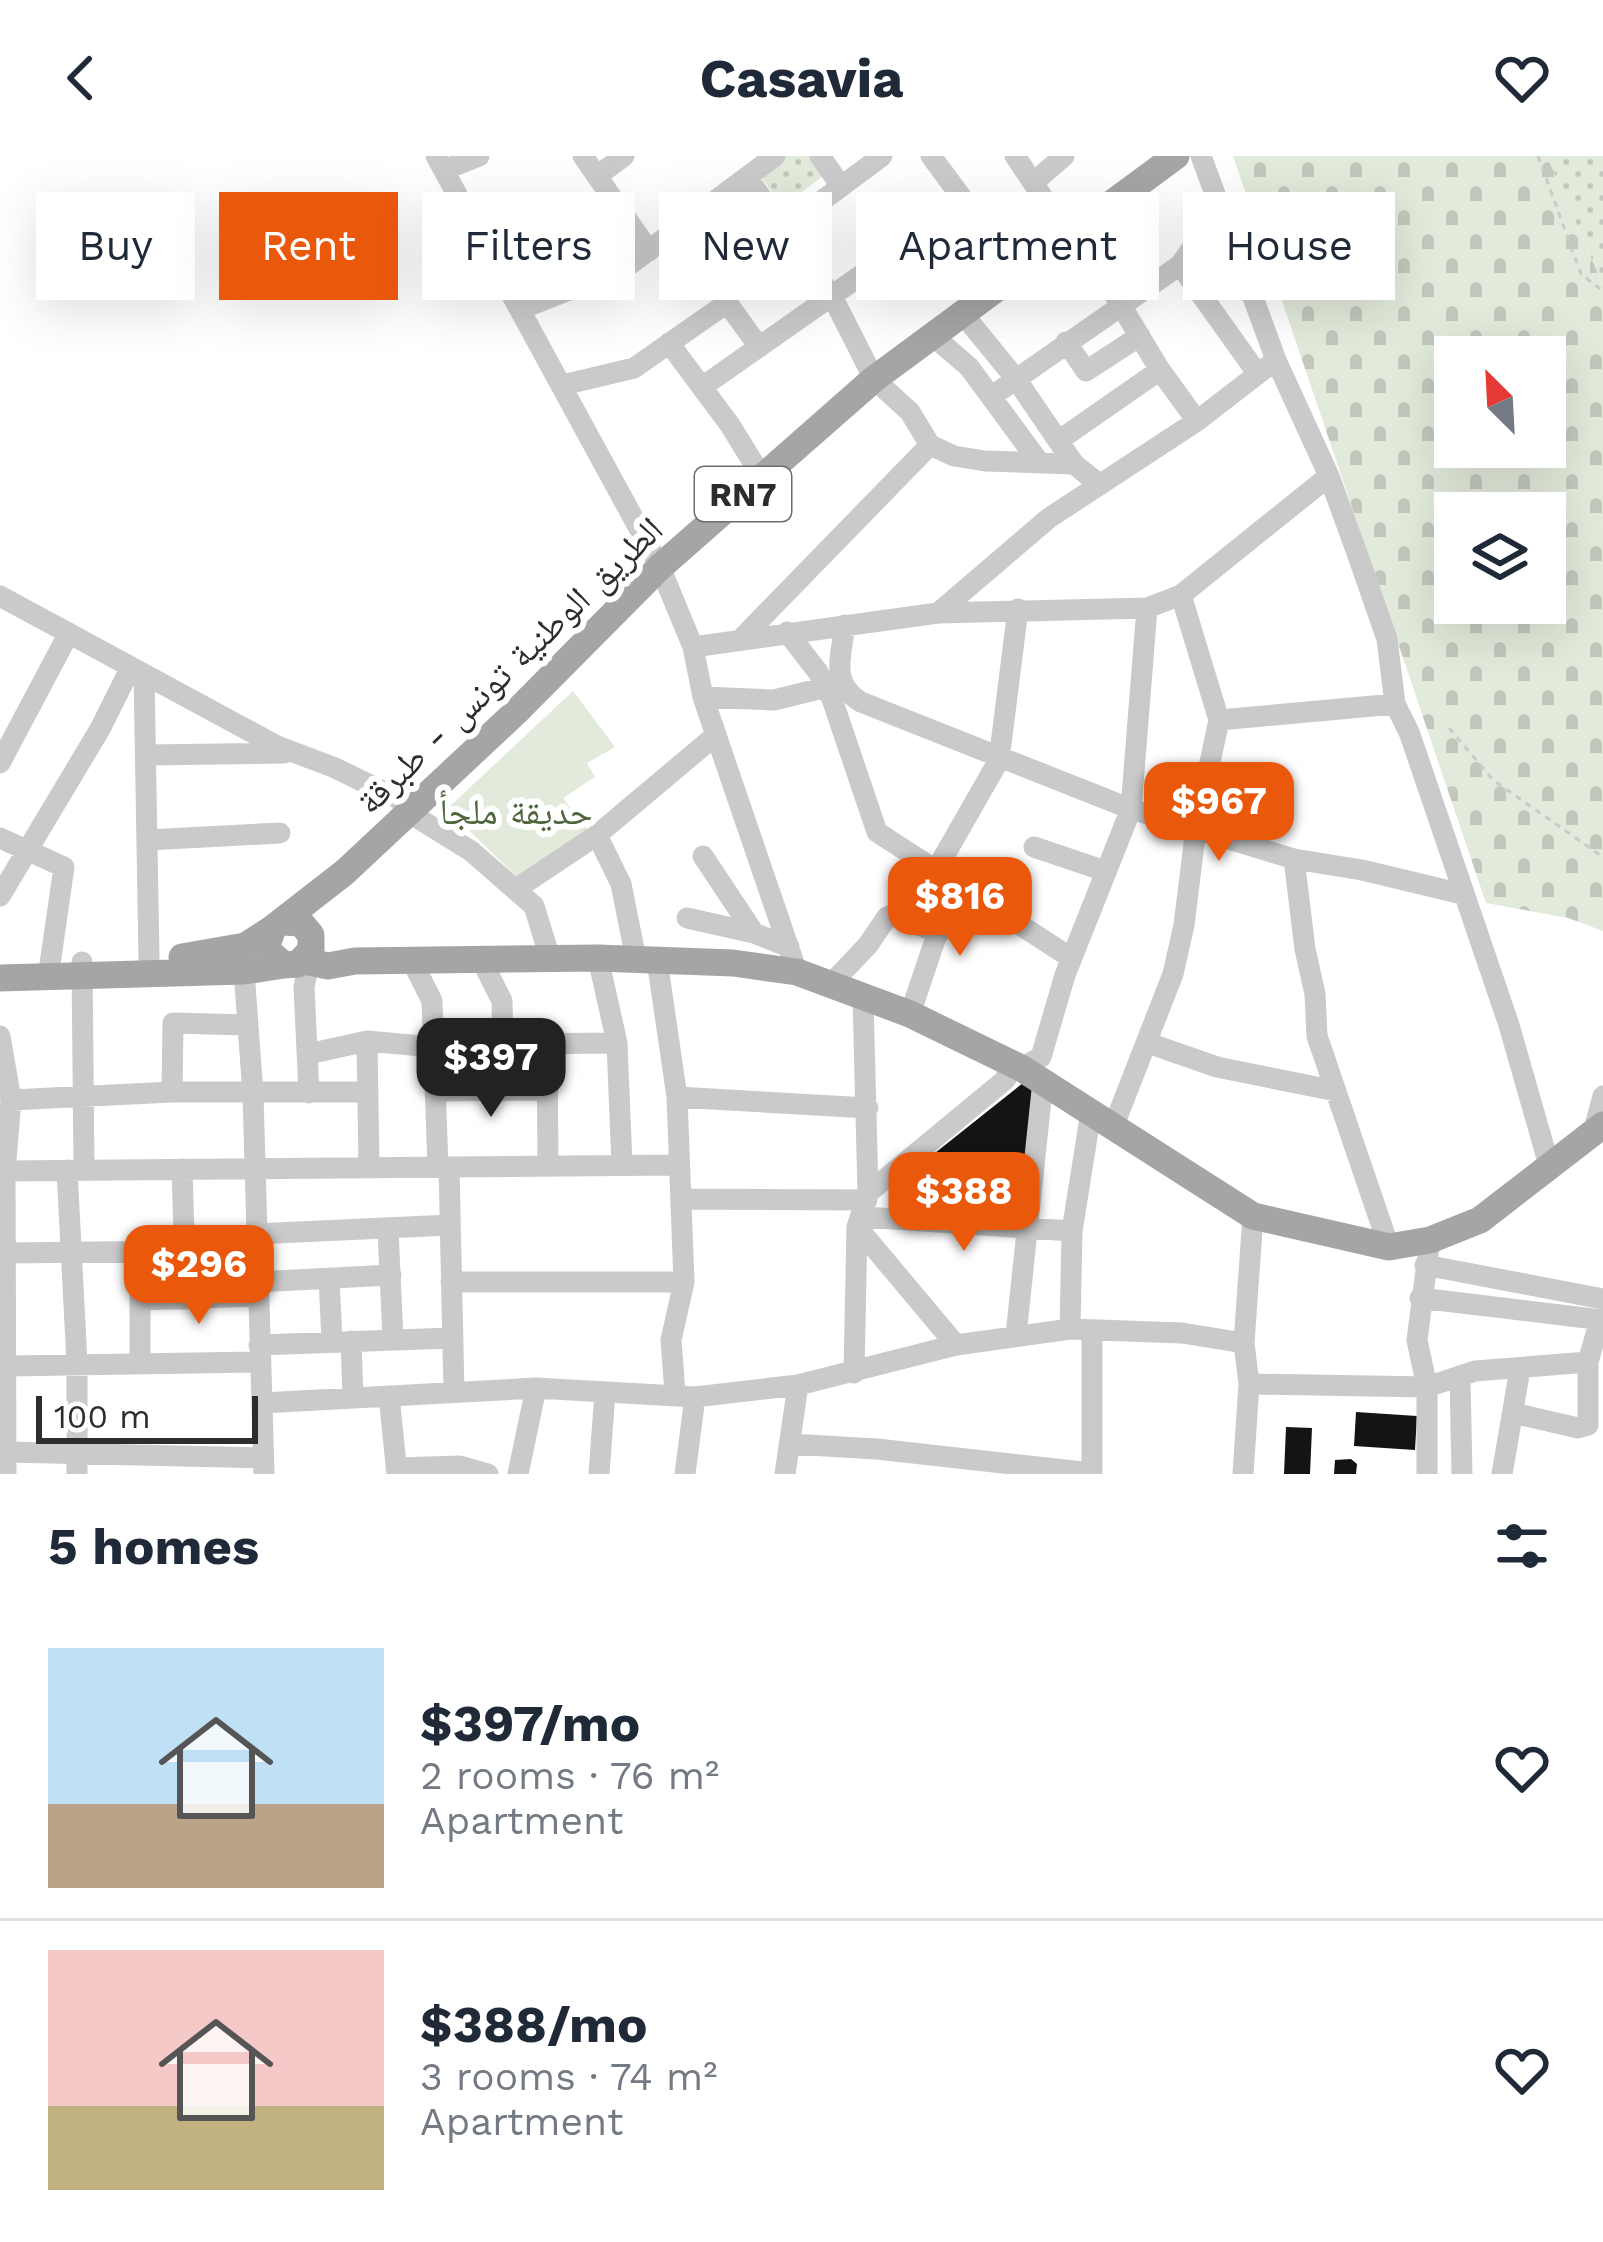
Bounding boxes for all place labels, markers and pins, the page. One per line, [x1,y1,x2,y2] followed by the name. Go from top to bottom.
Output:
[1148,762,1290,864] pin: $967
[889,857,1031,959] pin: $816
[420,1018,562,1120] pin: $397
[893,1152,1035,1254] pin: $388
[128,1225,270,1327] pin: $296

